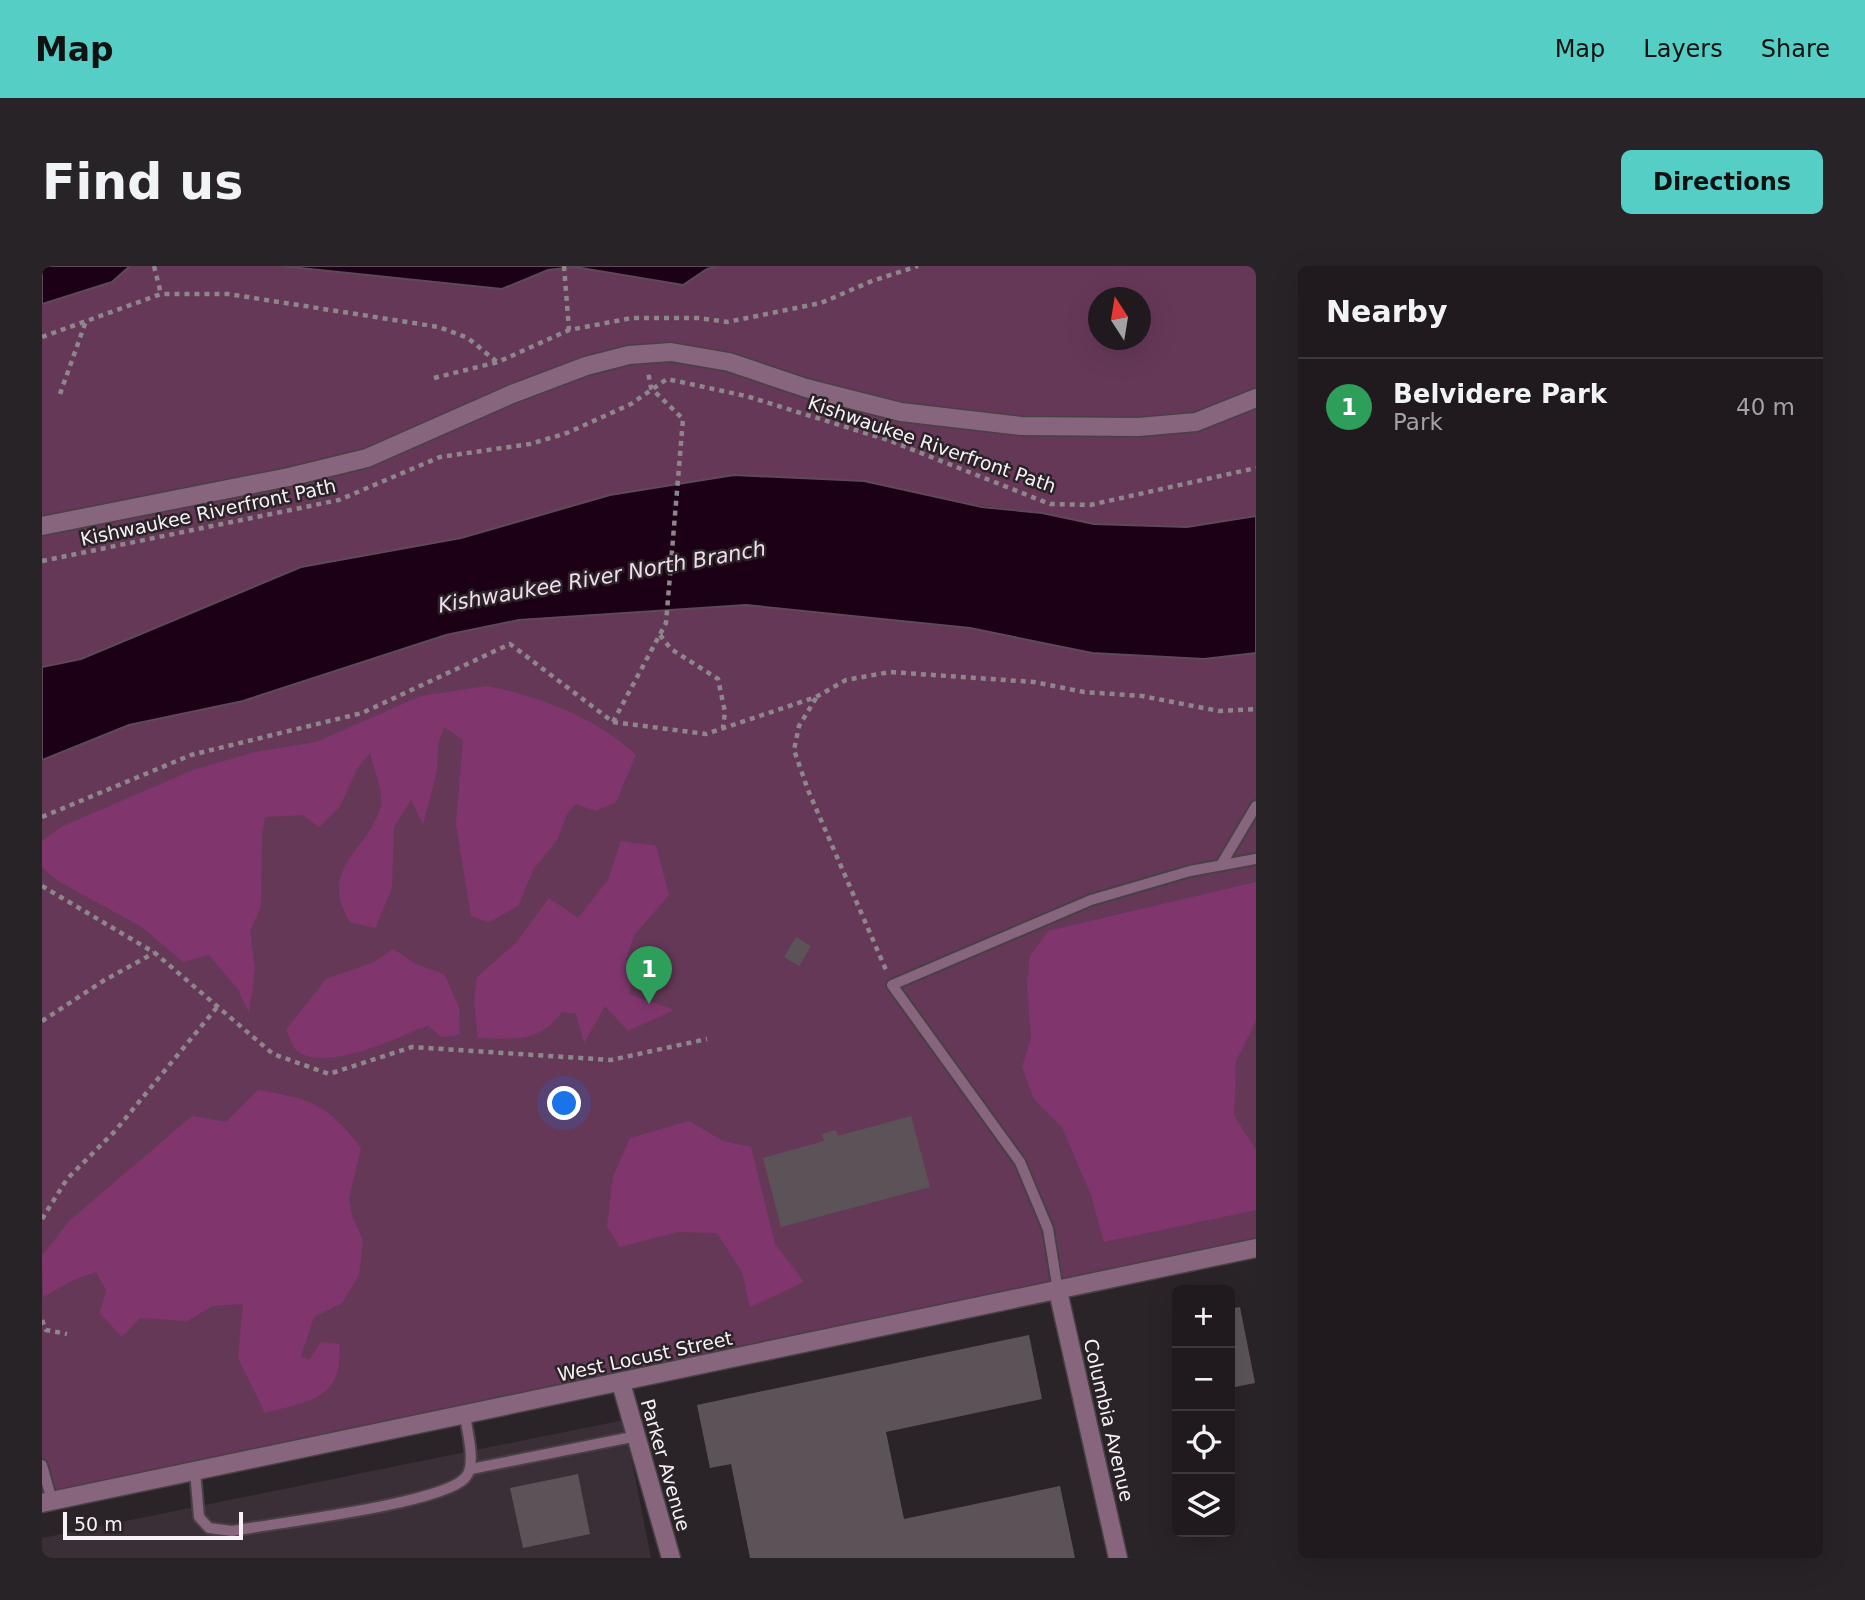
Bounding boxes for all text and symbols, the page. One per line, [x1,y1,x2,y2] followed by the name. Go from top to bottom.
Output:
[35,30,114,69] text: Map
[1555,35,1605,63] text: Map
[1643,35,1723,63] text: Layers
[1761,35,1830,63] text: Share
[1621,150,1823,214] button: Directions
[42,154,243,211] text: Find us
[1088,287,1151,350] north arrow
[1326,294,1448,329] text: Nearby
[1393,379,1607,409] text: Belvidere Park
[805,391,1059,497] street label: Kishwaukee Riverfront Path
[1341,394,1357,420] text: 1
[1736,394,1795,420] text: 40 m
[1393,409,1443,435] text: Park
[78,474,338,550] street label: Kishwaukee Riverfront Path
[436,536,768,618] water label: Kishwaukee River North Branch
[626,946,672,1004] pin: 1
[547,1086,581,1120] your location
[1172,1285,1235,1537] map controls
[1172,1285,1235,1348] button: +
[556,1327,734,1385] street label: West Locust Street
[1080,1336,1138,1504] street label: Columbia Avenue
[1172,1348,1235,1411] button: −
[637,1396,695,1534] street label: Parker Avenue
[1172,1411,1235,1474] button: locate
[1172,1474,1235,1537] button: layers
[63,1509,243,1541] scale bar
[74,1513,123,1535] text: 50 m

